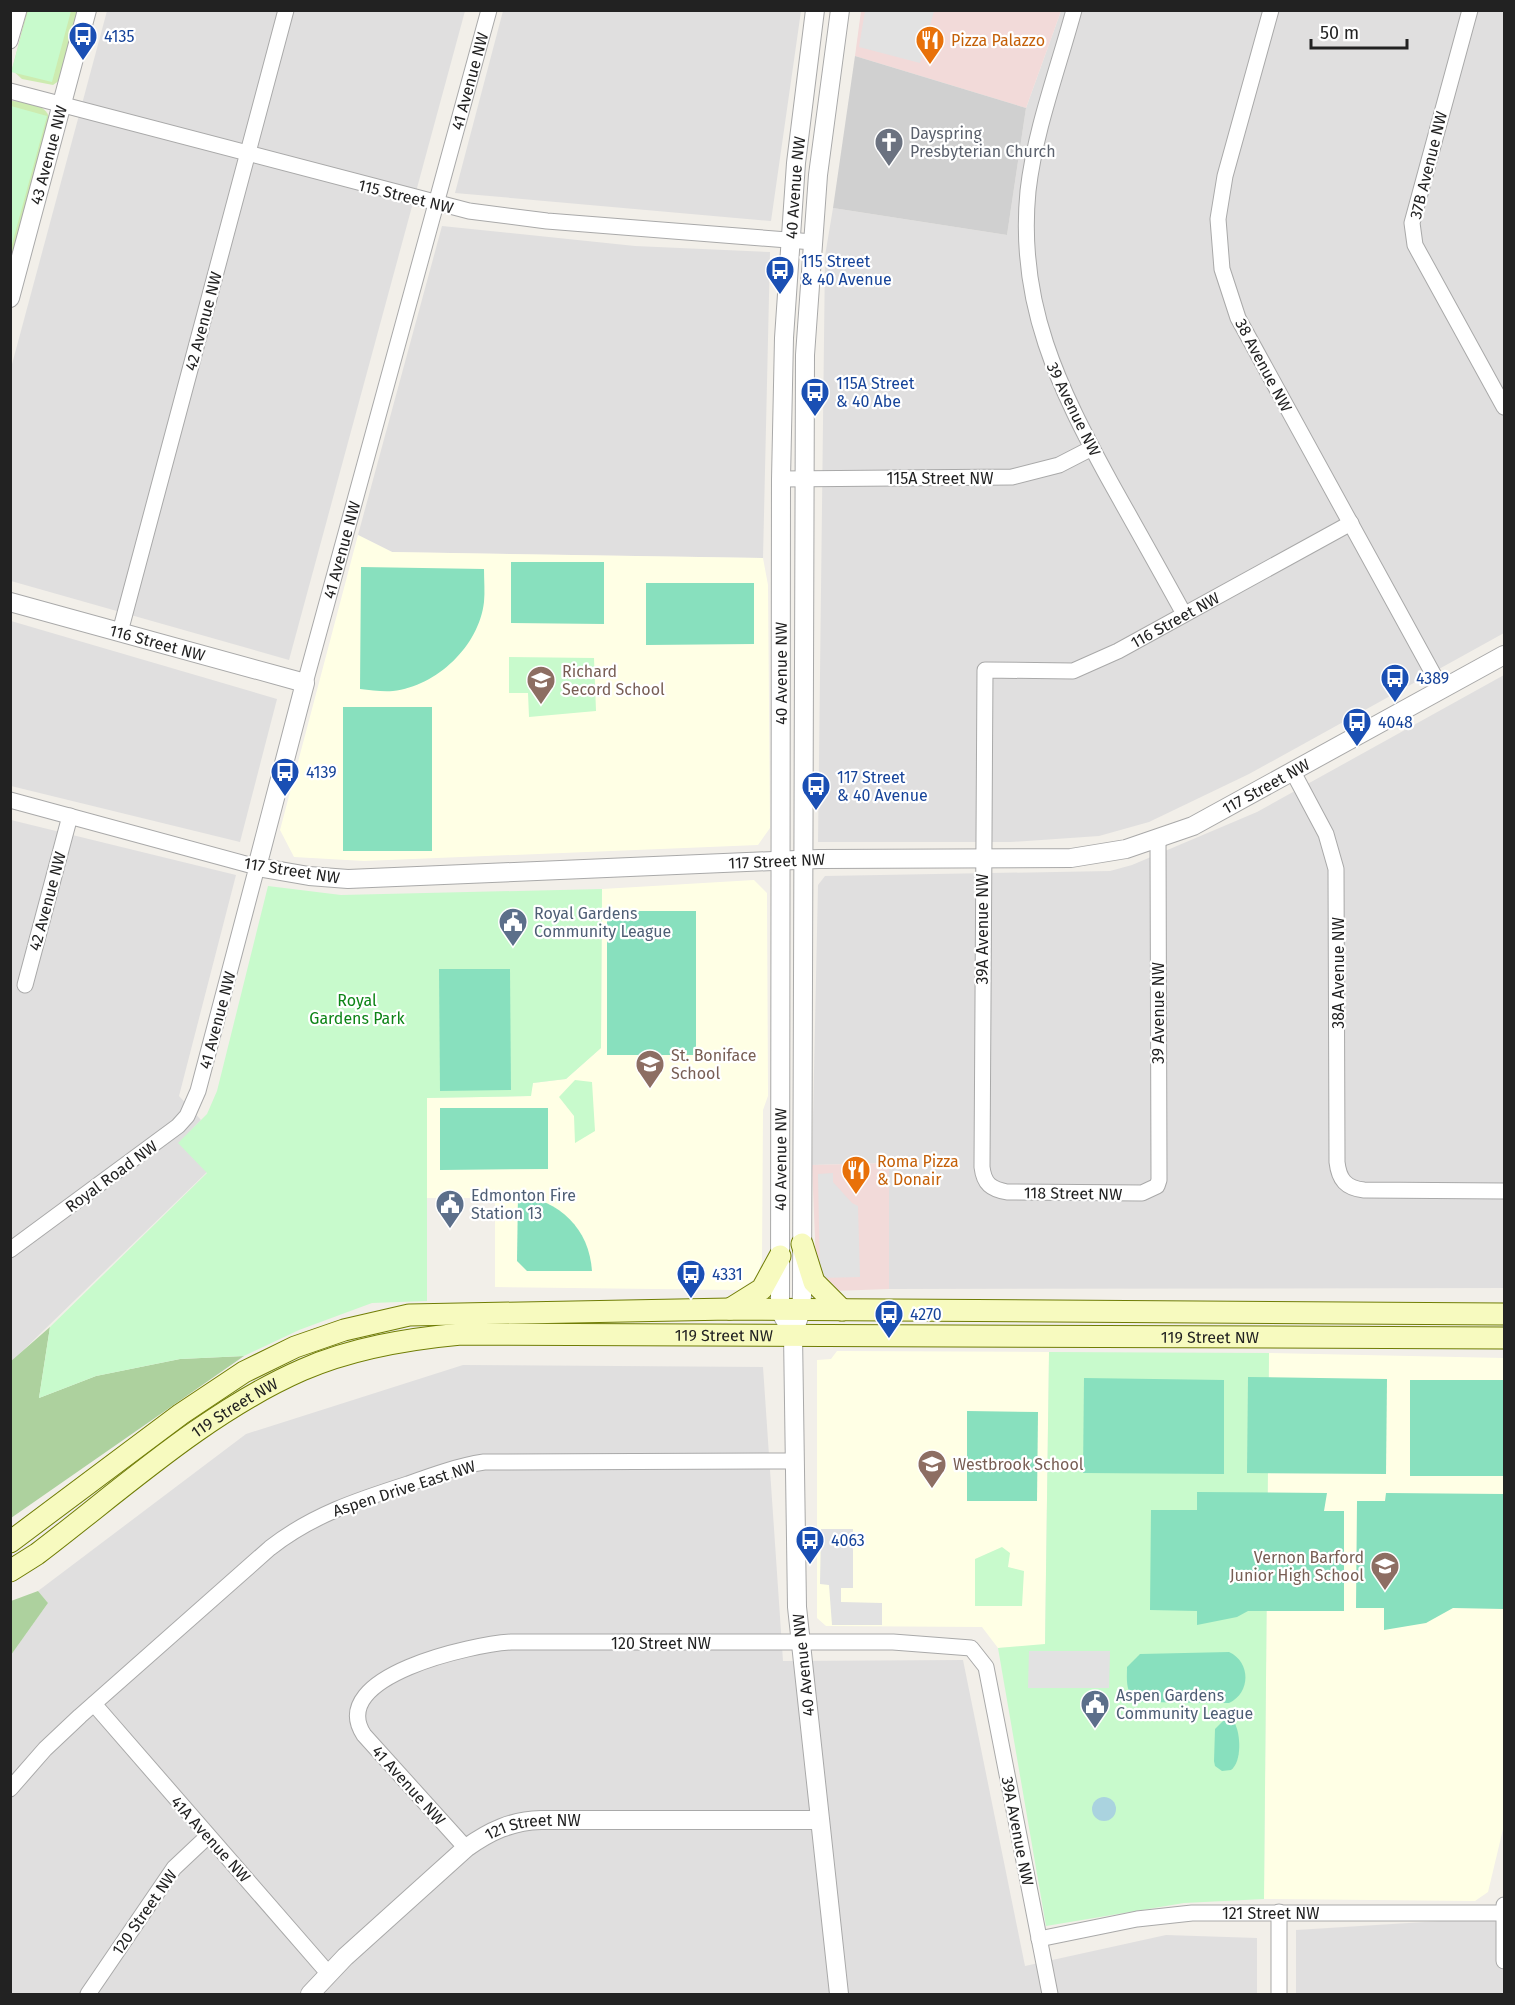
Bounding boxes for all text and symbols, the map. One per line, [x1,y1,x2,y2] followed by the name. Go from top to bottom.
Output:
[1311,12,1407,50] scale bar
[67,20,99,62] bus stop icon: 4135
[1320,22,1359,44] text: 50 m
[914,24,946,66] restaurant icon: Pizza Palazzo
[104,27,135,46] place label: 4135
[448,30,492,132] street label: 41 Avenue NW
[951,31,1045,50] place label: Pizza Palazzo
[26,103,71,207] street label: 43 Avenue NW
[1406,109,1451,221] street label: 37B Avenue NW
[910,124,1056,161] place label: Dayspring Presbyterian Church
[873,126,905,168] church icon: Dayspring Presbyterian Church
[782,135,809,240] street label: 40 Avenue NW
[356,175,456,218] street label: 115 Street NW
[801,252,892,289] place label: 115 Street & 40 Avenue
[764,254,796,296] bus stop icon: 115 Street & 40 Avenue
[181,269,226,373] street label: 42 Avenue NW
[1231,316,1296,415] street label: 38 Avenue NW
[1043,359,1104,459] street label: 39 Avenue NW
[836,374,915,411] place label: 115A Street & 40 Abe
[799,376,831,418] bus stop icon: 115A Street & 40 Abe
[887,469,993,488] street label: 115A Street NW
[319,499,364,601] street label: 41 Avenue NW
[1127,588,1223,652] street label: 116 Street NW
[107,621,207,665] street label: 116 Street NW
[772,622,791,725] street label: 40 Avenue NW
[562,662,665,699] place label: Richard Secord School
[1379,662,1411,704] bus stop icon: 4389
[525,664,557,706] school or university icon: Richard Secord School
[1416,669,1449,688] place label: 4389
[1341,706,1373,748] bus stop icon: 4048
[1378,713,1413,732] place label: 4048
[1219,755,1313,818] street label: 117 Street NW
[269,756,301,798] bus stop icon: 4139
[306,763,337,782] place label: 4139
[837,768,928,805] place label: 117 Street & 40 Avenue
[800,770,832,812] bus stop icon: 117 Street & 40 Avenue
[25,849,70,953] street label: 42 Avenue NW
[728,850,825,873] street label: 117 Street NW
[243,854,341,887] street label: 117 Street NW
[973,874,992,984] street label: 39A Avenue NW
[534,904,671,941] place label: Royal Gardens Community League
[497,906,529,948] public building icon: Royal Gardens Community League
[1329,917,1348,1029] street label: 38A Avenue NW
[1149,962,1168,1064] street label: 39 Avenue NW
[195,969,240,1071] street label: 41 Avenue NW
[309,991,405,1028] park label: Royal Gardens Park
[671,1046,756,1083] place label: St. Boniface School
[634,1048,666,1090] school or university icon: St. Boniface School
[771,1108,790,1211] street label: 40 Avenue NW
[62,1137,161,1216] street label: Royal Road NW
[877,1152,959,1189] place label: Roma Pizza & Donair
[840,1154,872,1196] restaurant icon: Roma Pizza & Donair
[1024,1183,1122,1204] street label: 118 Street NW
[471,1186,576,1223] place label: Edmonton Fire Station 13
[434,1188,466,1230] public building icon: Edmonton Fire Station 13
[675,1258,707,1300] bus stop icon: 4331
[712,1265,743,1284] place label: 4331
[873,1298,905,1340] bus stop icon: 4270
[910,1305,942,1324] place label: 4270
[675,1326,773,1345] street label: 119 Street NW
[1161,1328,1259,1347] street label: 119 Street NW
[188,1374,281,1442] street label: 119 Street NW
[916,1448,948,1490] school or university icon: Westbrook School
[953,1455,1084,1474] place label: Westbrook School
[330,1456,478,1521] street label: Aspen Drive East NW
[794,1524,826,1566] bus stop icon: 4063
[831,1531,865,1550] place label: 4063
[1230,1548,1364,1585] place label: Vernon Barford Junior High School
[1369,1550,1401,1592] school or university icon: Vernon Barford Junior High School
[789,1613,818,1717] street label: 40 Avenue NW
[611,1634,711,1653] street label: 120 Street NW
[1116,1686,1253,1723] place label: Aspen Gardens Community League
[1079,1688,1111,1730] public building icon: Aspen Gardens Community League
[368,1742,449,1829] street label: 41 Avenue NW
[998,1775,1037,1887] street label: 39A Avenue NW
[167,1792,254,1886] street label: 41A Avenue NW
[482,1811,581,1844] street label: 121 Street NW
[108,1866,181,1959] street label: 120 Street NW
[1222,1904,1319,1923] street label: 121 Street NW

